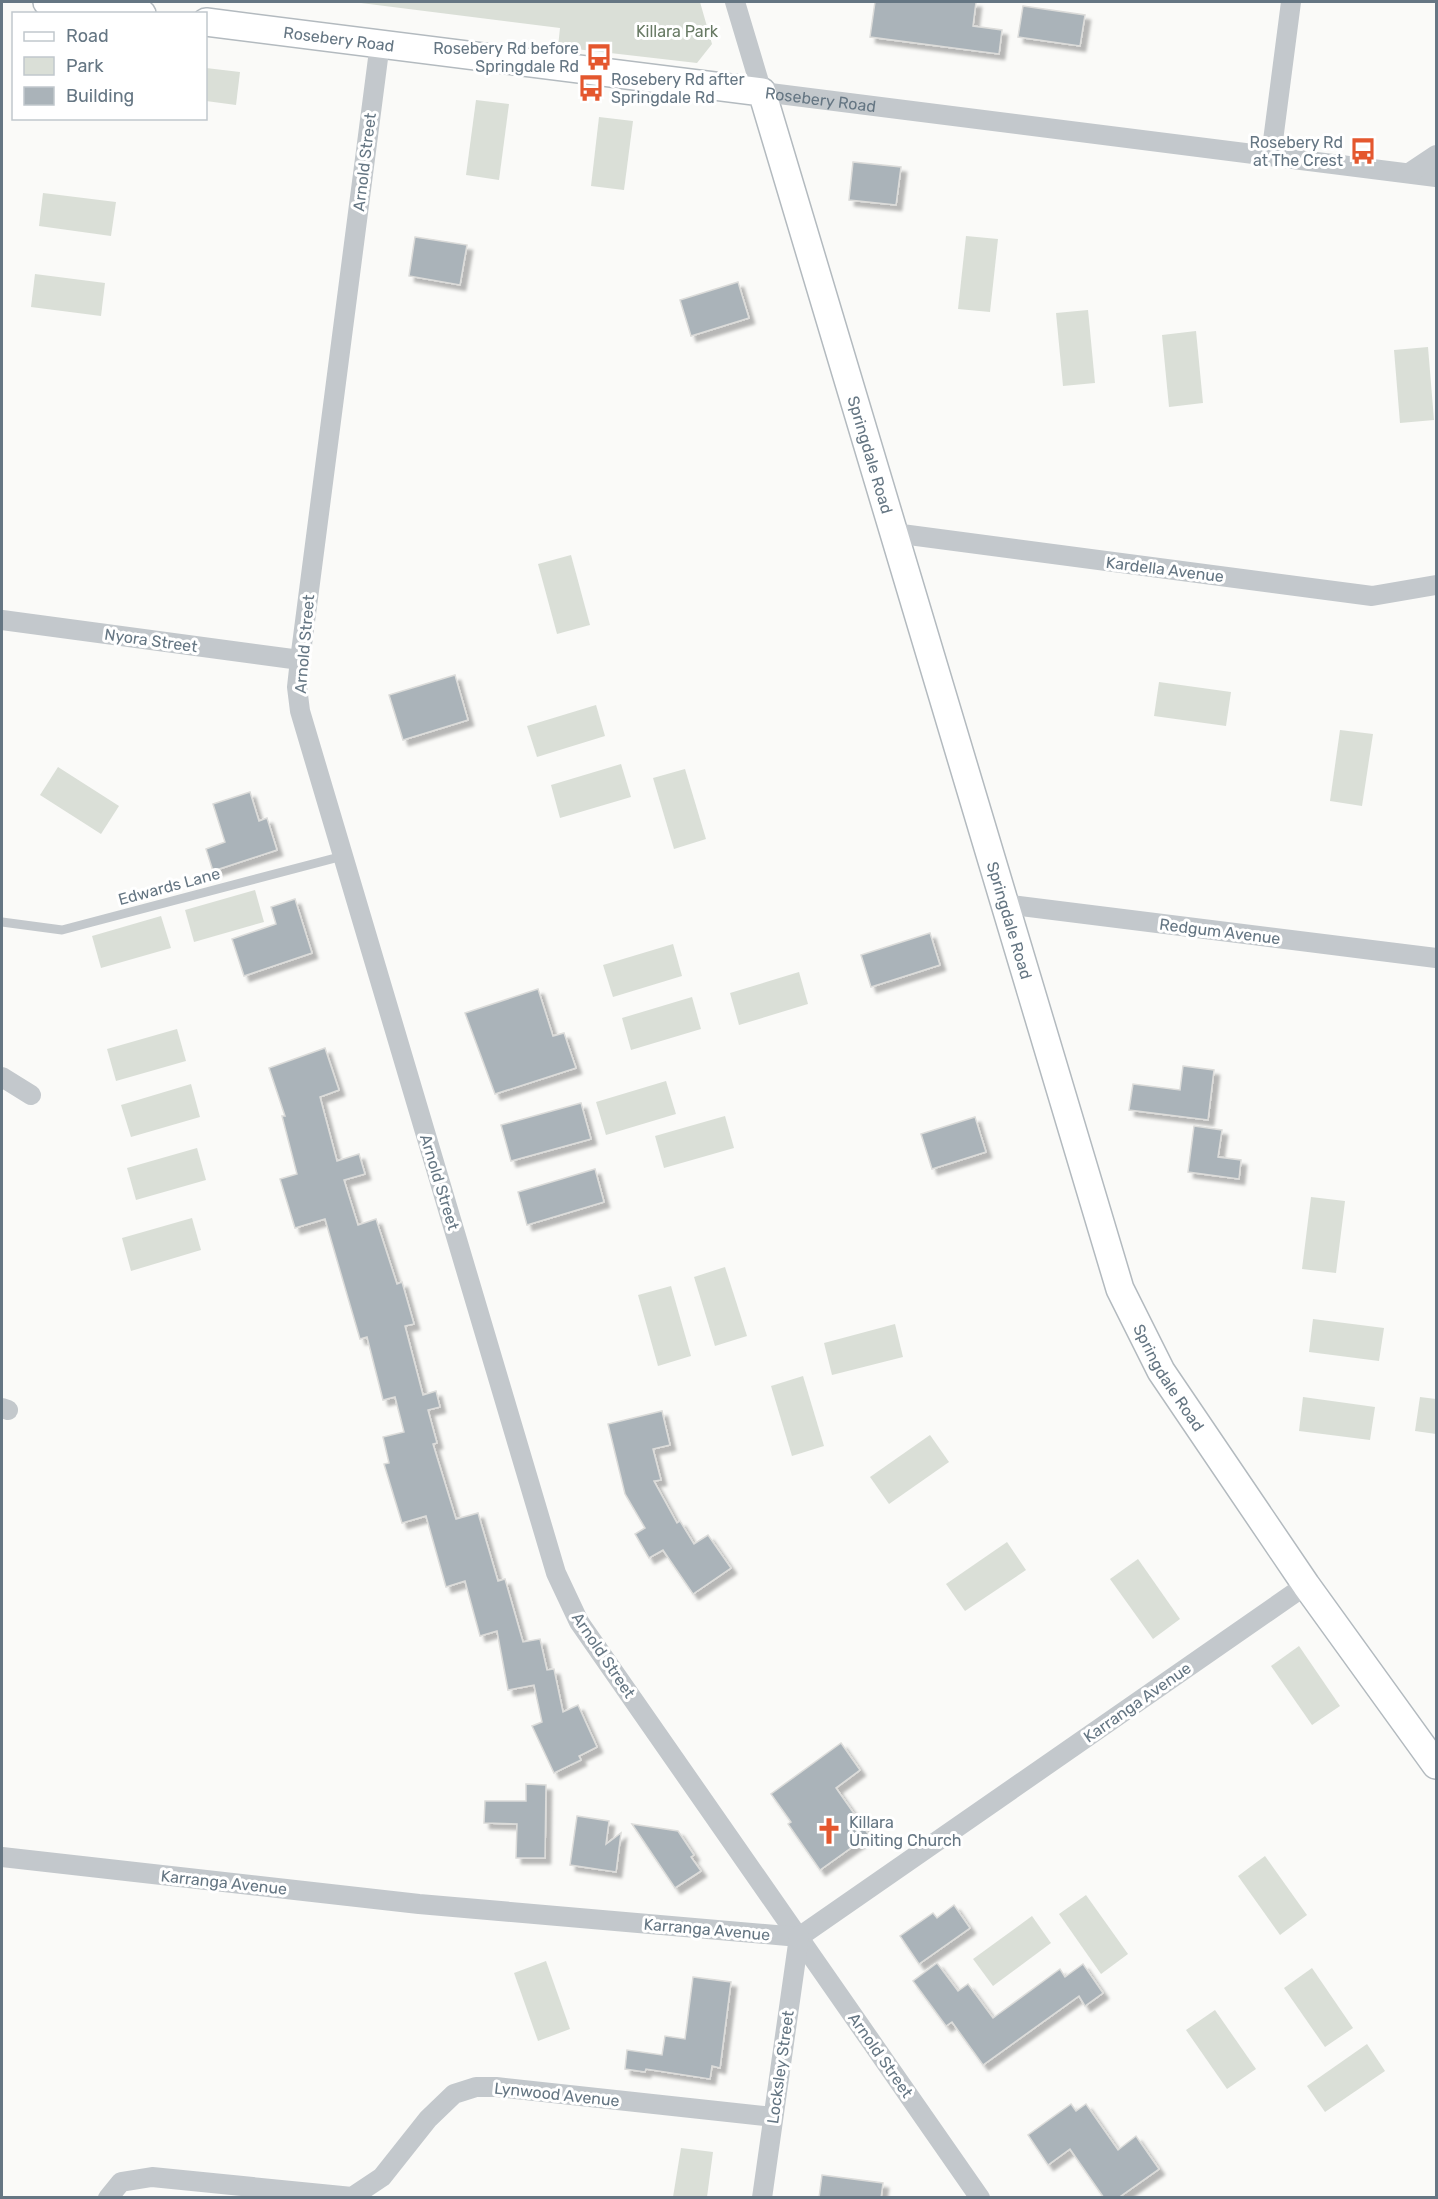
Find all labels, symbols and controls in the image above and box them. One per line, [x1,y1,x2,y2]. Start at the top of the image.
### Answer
legend [12,12,207,120]
park label: Killara Park [636,22,719,41]
street label: Rosebery Road [282,23,395,56]
text: Road [66,25,109,47]
place label: Rosebery Rd before Springdale Rd [433,39,579,76]
bus stop icon: Rosebery Rd before Springdale Rd [584,42,614,72]
text: Park [66,55,104,77]
place label: Rosebery Rd after Springdale Rd [611,70,745,107]
bus stop icon: Rosebery Rd after Springdale Rd [576,73,606,103]
street label: Rosebery Road [764,83,877,116]
text: Building [66,85,134,107]
street label: Arnold Street [349,112,380,212]
place label: Rosebery Rd at The Crest [1250,133,1343,170]
bus stop icon: Rosebery Rd at The Crest [1348,136,1378,166]
street label: Springdale Road [843,394,897,516]
street label: Kardella Avenue [1105,553,1225,586]
street label: Arnold Street [291,594,318,694]
street label: Nyora Street [103,625,199,656]
street label: Springdale Road [983,859,1036,982]
street label: Edwards Lane [116,864,222,909]
street label: Redgum Avenue [1158,915,1282,948]
street label: Arnold Street [416,1132,463,1232]
street label: Springdale Road [1129,1321,1208,1435]
street label: Arnold Street [568,1609,639,1702]
street label: Karranga Avenue [1080,1658,1195,1747]
place label: Killara Uniting Church [849,1813,962,1850]
church icon: Killara Uniting Church [814,1816,844,1846]
street label: Karranga Avenue [160,1866,288,1899]
street label: Karranga Avenue [643,1915,771,1944]
street label: Locksley Street [763,2009,798,2125]
street label: Arnold Street [844,2009,917,2101]
street label: Lynwood Avenue [493,2078,621,2111]

